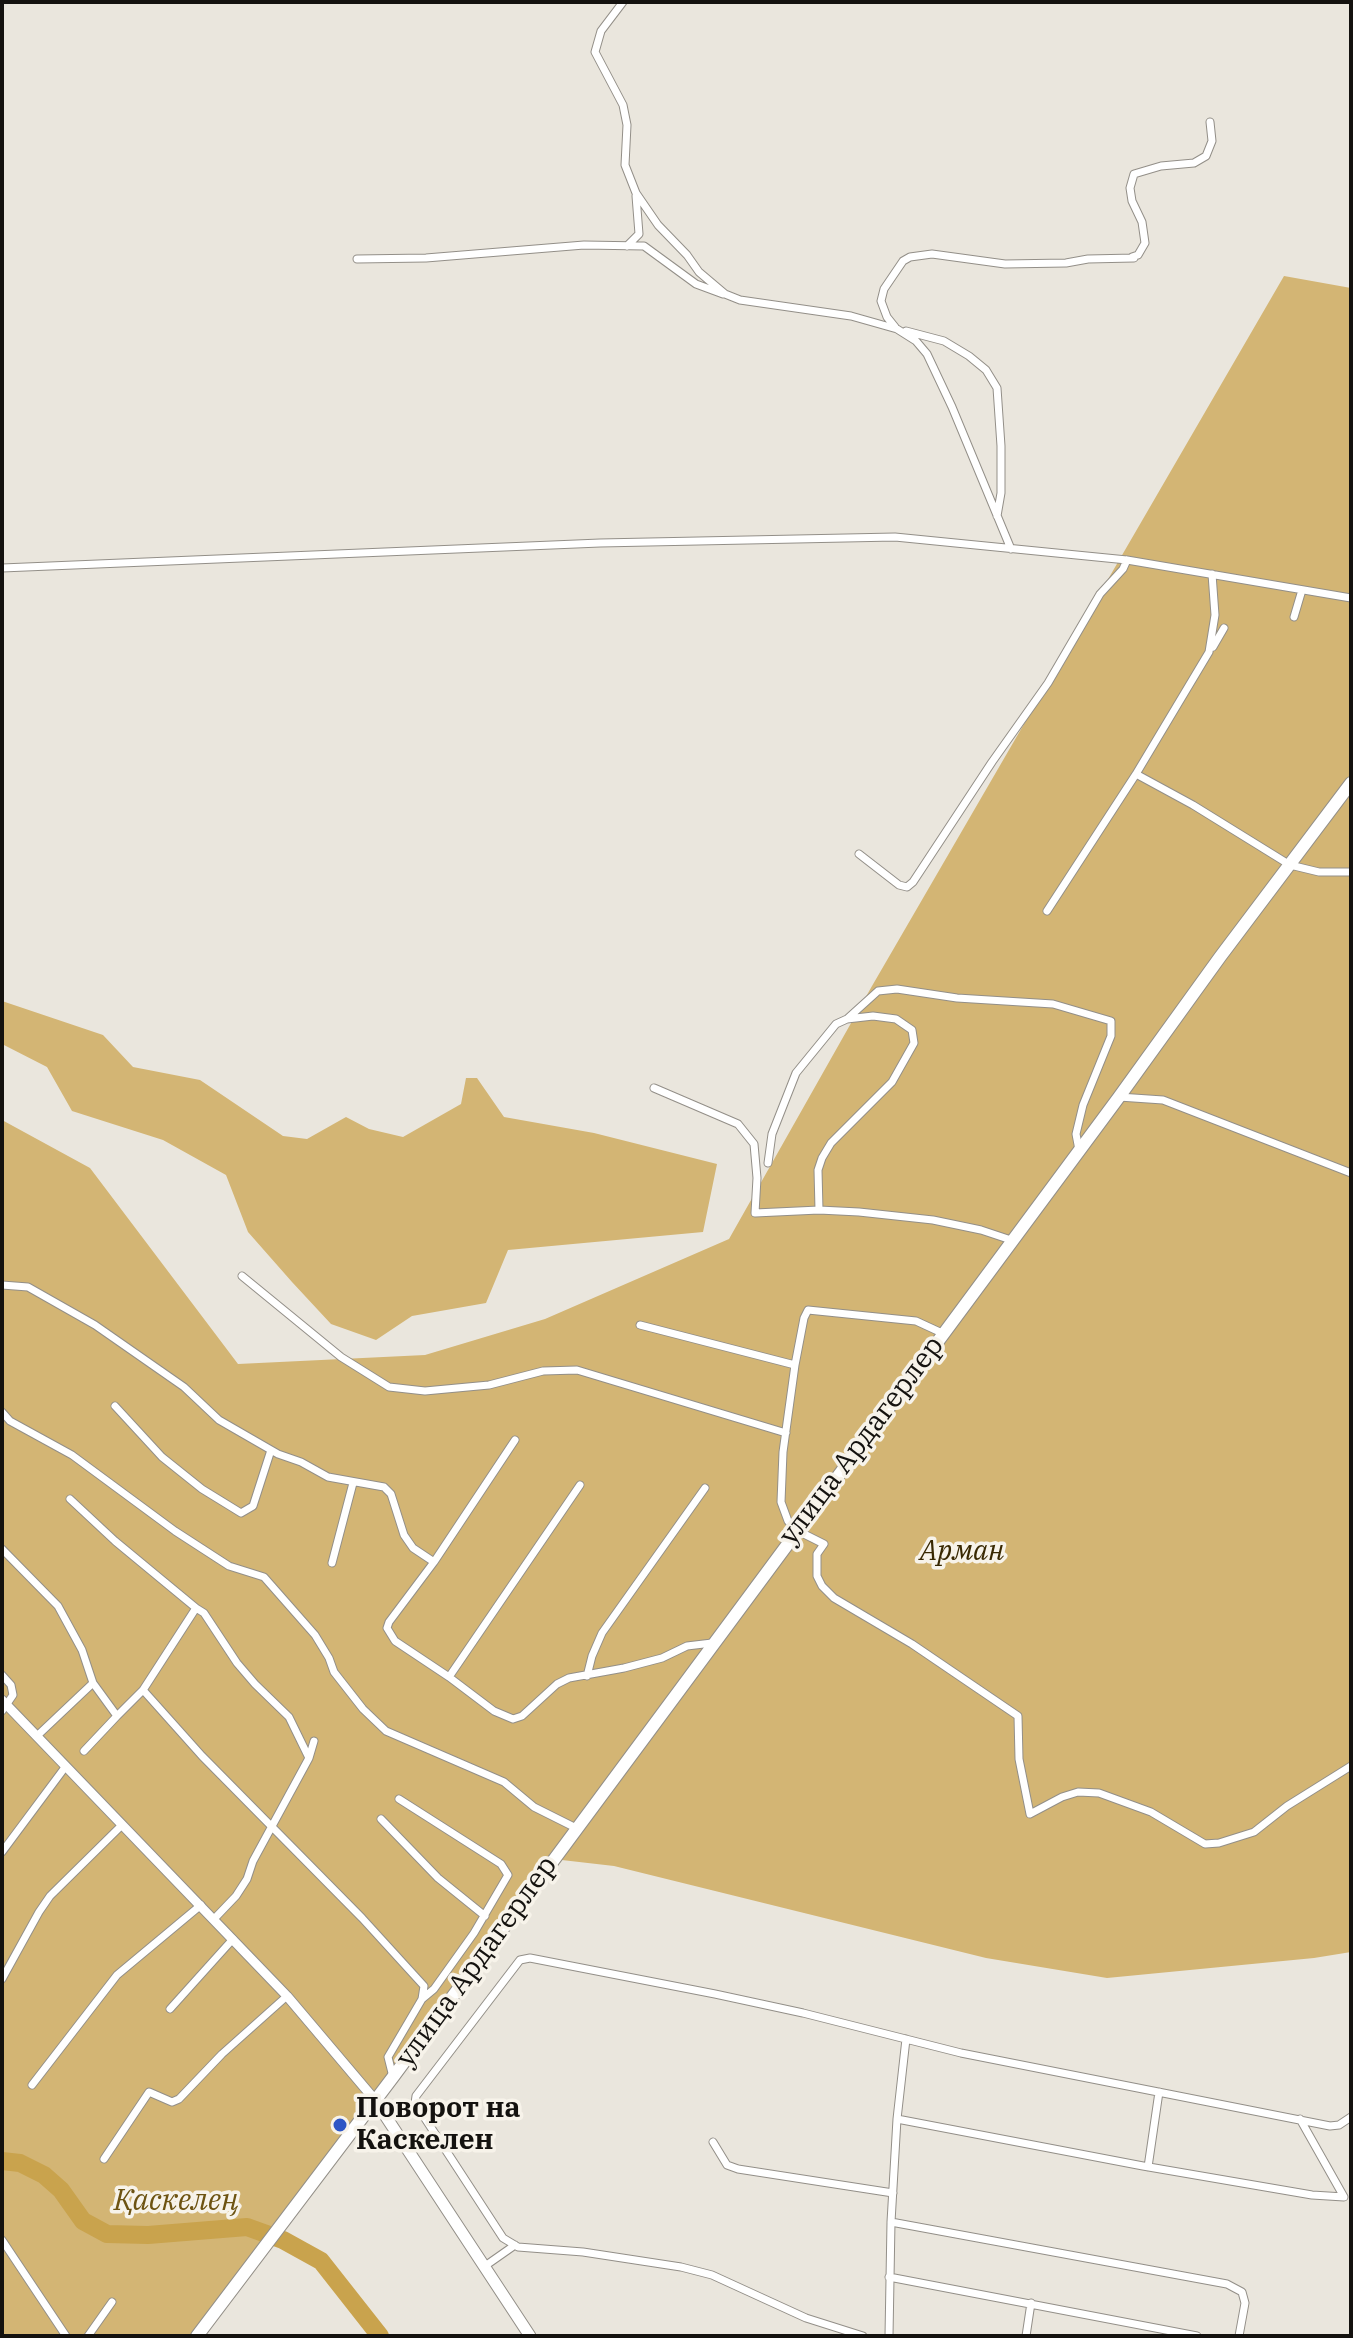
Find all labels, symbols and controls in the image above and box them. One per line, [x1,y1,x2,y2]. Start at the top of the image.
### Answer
street label: улица Ардагерлер [773,1330,951,1552]
park label: Арман [920,1535,1004,1569]
street label: улица Ардагерлер [389,1850,565,2074]
place label: Поворот на Каскелен [356,2092,520,2158]
marker: Поворот на Каскелен [331,2116,349,2134]
water label: Қаскелең [114,2183,238,2219]

